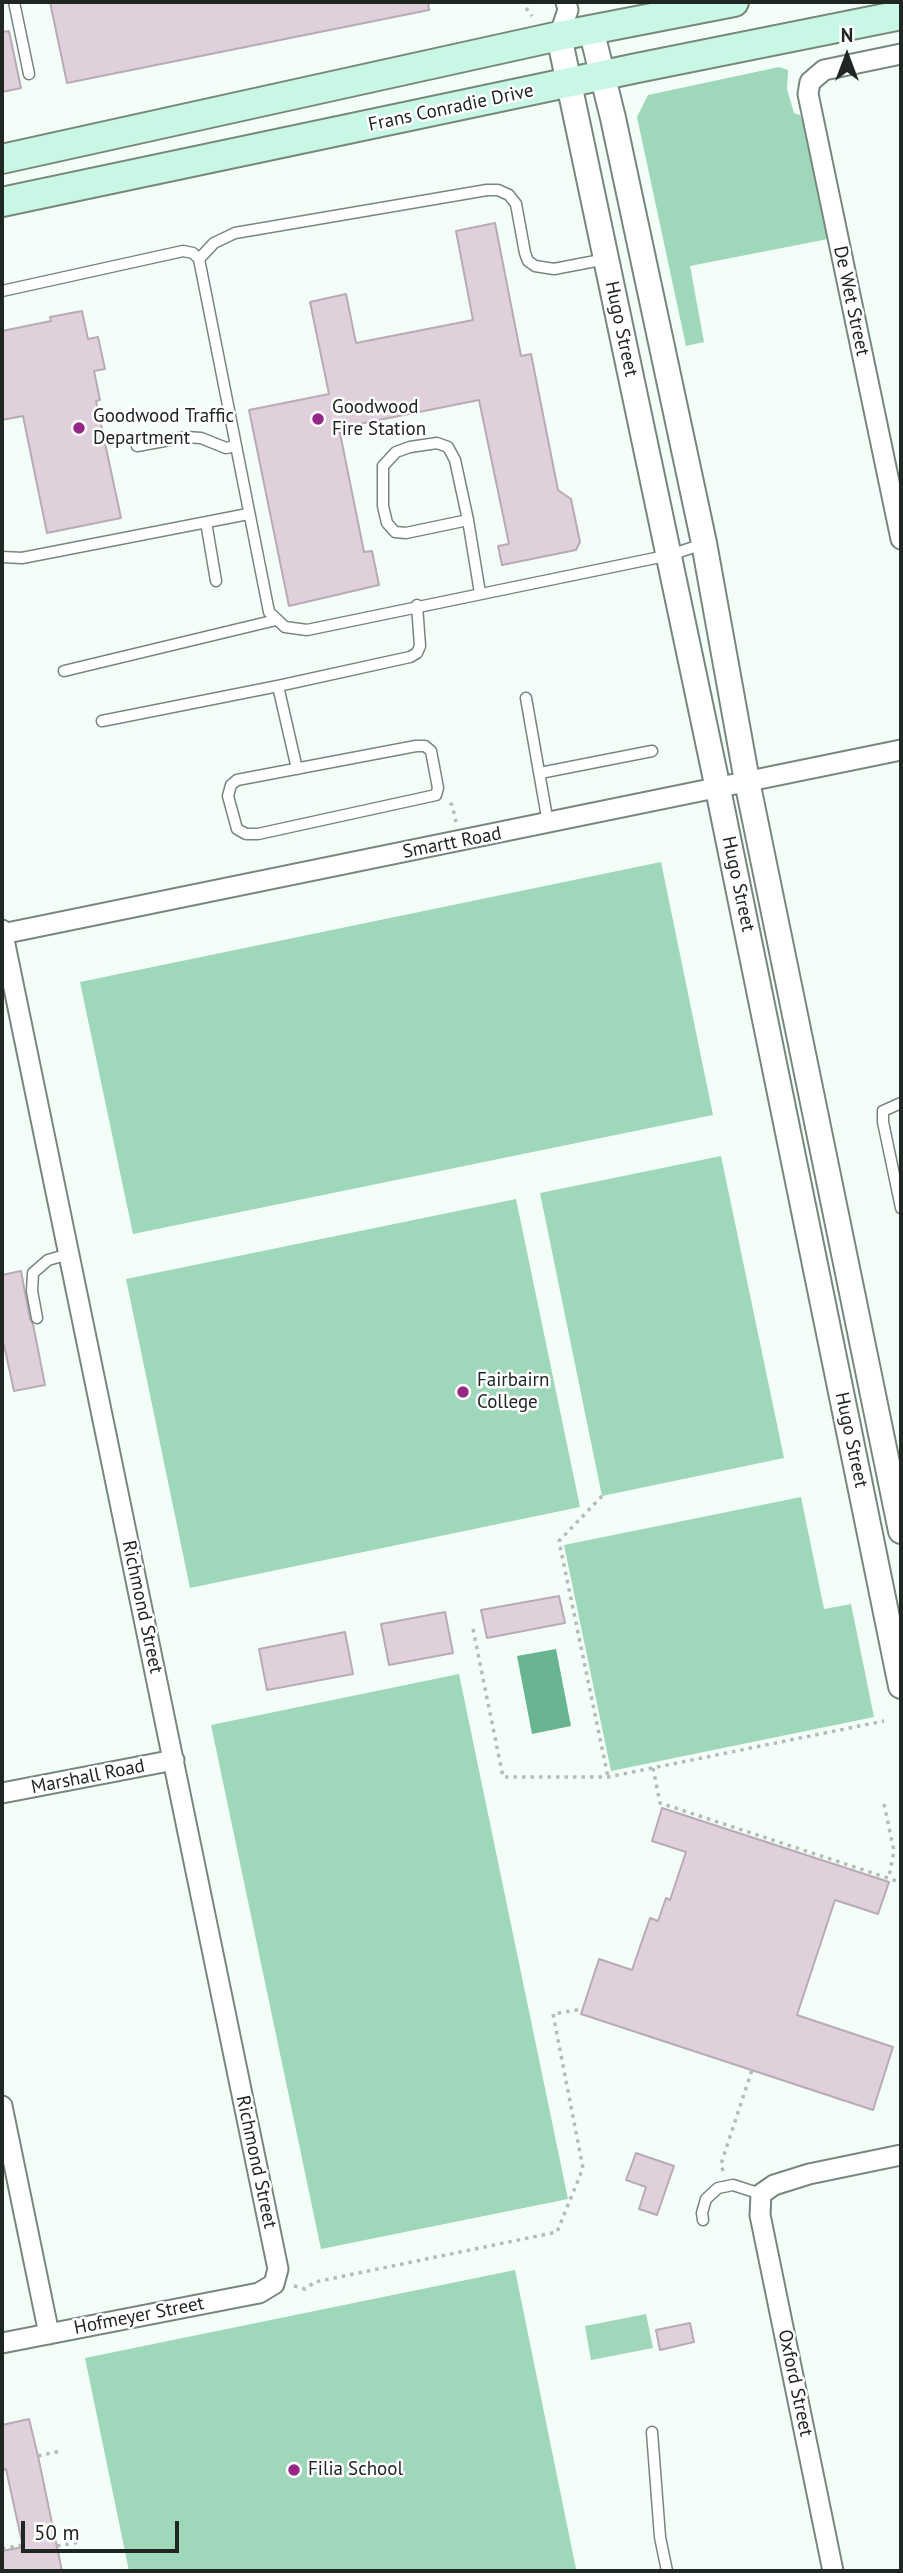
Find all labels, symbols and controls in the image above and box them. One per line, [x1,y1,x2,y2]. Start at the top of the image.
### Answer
north arrow [812,21,882,91]
text: N [841,23,853,47]
street label: Frans Conradie Drive [366,79,536,137]
street label: De Wet Street [828,244,874,358]
street label: Hugo Street [600,279,642,379]
place label: Goodwood Fire Station [332,397,426,441]
place label: Goodwood Traffic Department [93,406,234,450]
marker: Goodwood Fire Station [310,411,326,427]
marker: Goodwood Traffic Department [71,420,87,436]
street label: Smartt Road [401,822,503,864]
street label: Hugo Street [717,834,759,934]
place label: Fairbairn College [477,1370,549,1414]
marker: Fairbairn College [455,1384,471,1400]
street label: Hugo Street [830,1390,872,1490]
street label: Richmond Street [117,1539,167,1675]
street label: Marshall Road [29,1755,147,1799]
street label: Richmond Street [231,2094,281,2230]
street label: Hofmeyer Street [72,2292,206,2340]
street label: Oxford Street [773,2328,817,2438]
place label: Filia School [308,2459,403,2481]
marker: Filia School [286,2462,302,2478]
scale bar [24,2506,182,2550]
text: 50 m [34,2519,80,2546]

